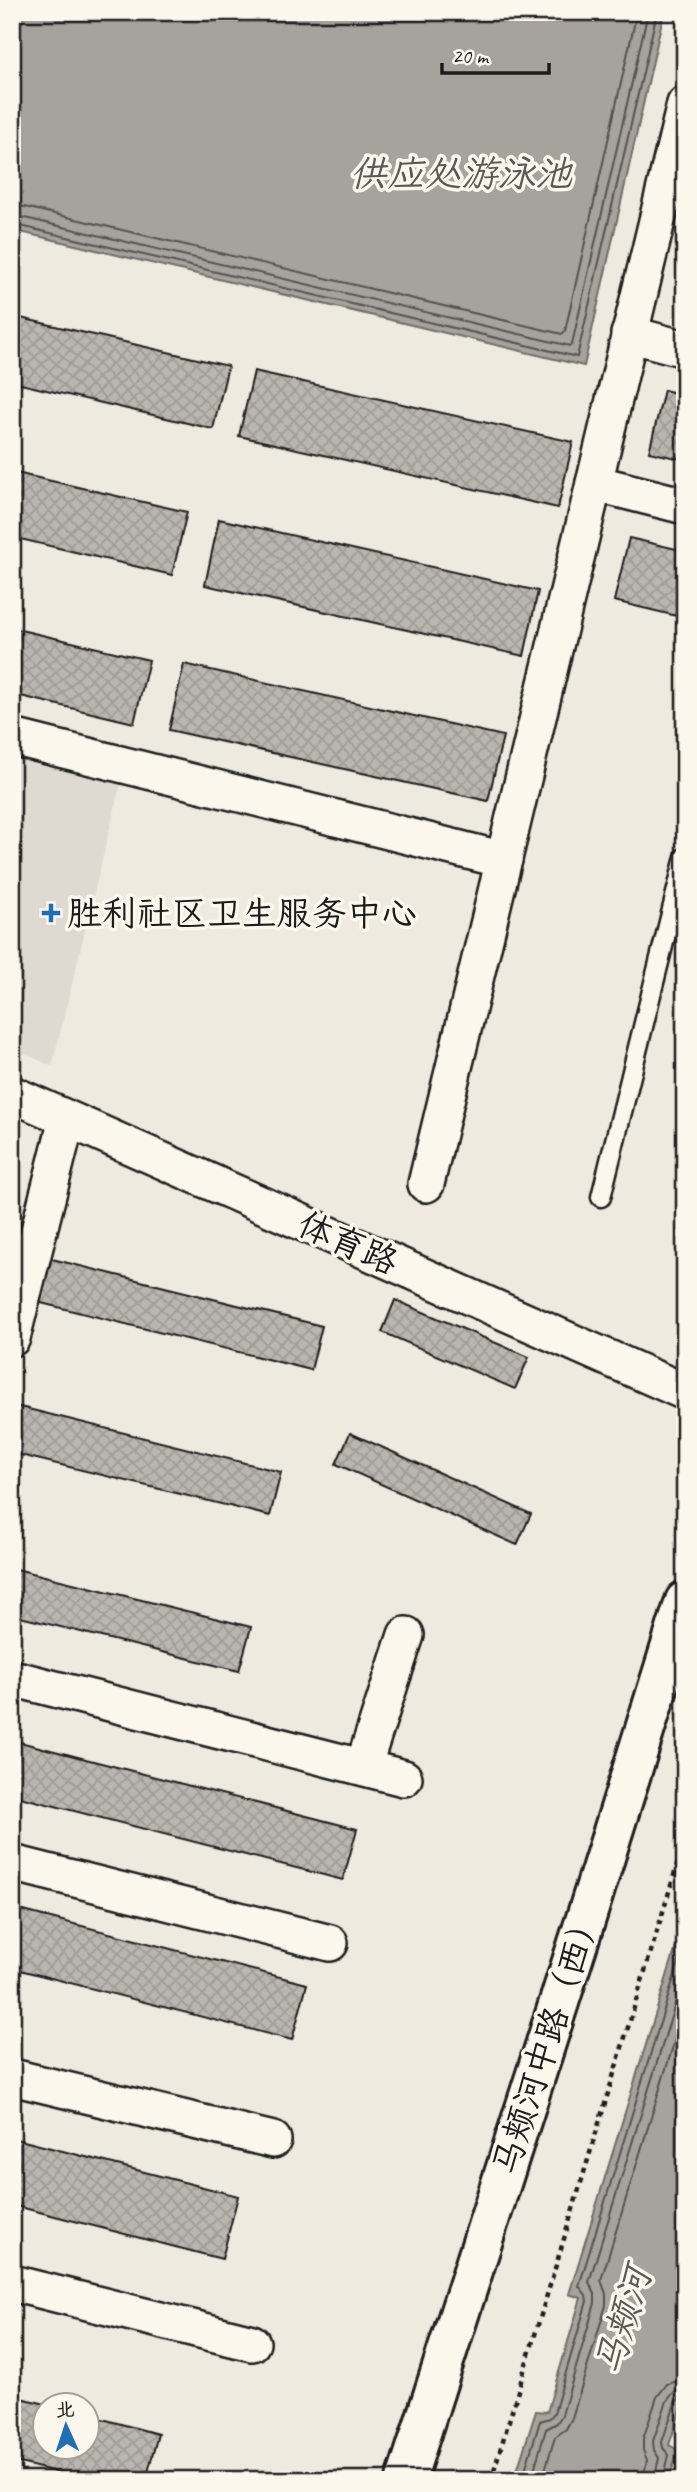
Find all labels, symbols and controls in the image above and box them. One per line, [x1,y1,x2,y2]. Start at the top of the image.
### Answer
scale bar [442,32,548,76]
text: 20 m [452,43,490,69]
water label: 供应处游泳池 [350,150,573,197]
place label: 胜利社区卫生服务中心 [67,891,417,936]
marker: 胜利社区卫生服务中心 [41,903,61,923]
street label: 体育路 [291,1201,405,1285]
street label: 马颊河中路（西） [482,1901,612,2181]
water label: 马颊河 [584,2256,663,2381]
north arrow [32,2390,102,2460]
text: 北 [55,2398,75,2423]

